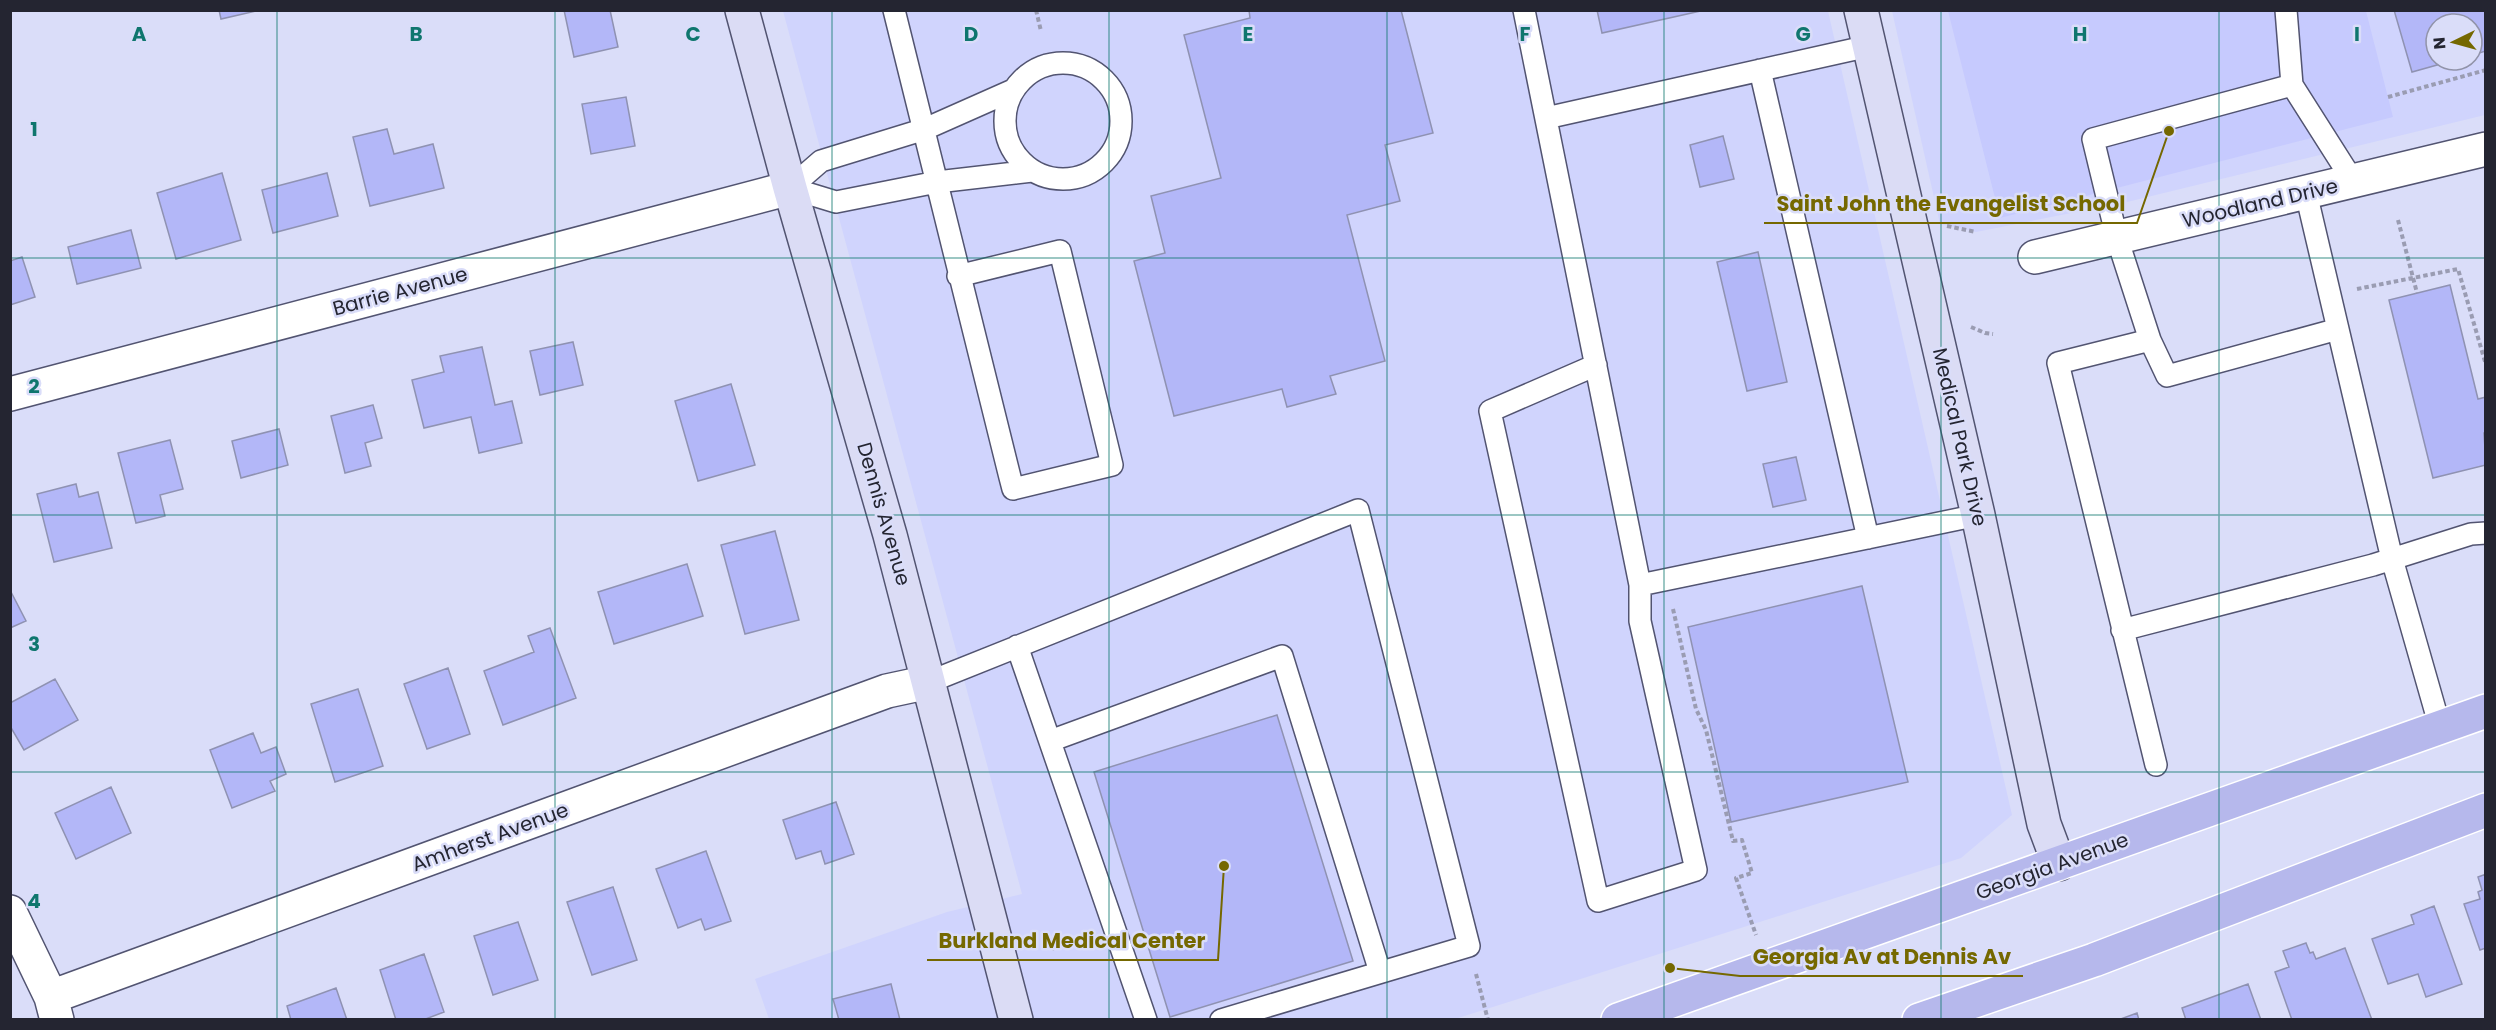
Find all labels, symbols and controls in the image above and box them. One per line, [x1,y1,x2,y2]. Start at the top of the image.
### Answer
north arrow [2424,12,2484,72]
text: A [132,20,147,48]
text: B [409,20,423,48]
text: C [685,20,701,48]
text: D [964,20,978,48]
text: E [1243,20,1253,48]
text: F [1520,20,1531,48]
text: G [1795,20,1811,48]
text: H [2073,20,2087,48]
text: I [2354,20,2360,48]
text: N [2428,36,2452,50]
text: 1 [30,115,38,143]
street label: Woodland Drive [2179,171,2341,235]
callout: Saint John the Evangelist School [1764,184,2137,223]
text: Saint John the Evangelist School [1777,189,2125,218]
street label: Barrie Avenue [330,260,470,322]
street label: Medical Park Drive [1926,345,1994,529]
text: 2 [28,372,40,400]
street label: Dennis Avenue [850,439,918,589]
text: 3 [28,630,40,658]
street label: Amherst Avenue [408,796,572,878]
street label: Georgia Avenue [1972,825,2132,907]
text: 4 [27,887,41,915]
callout: Burkland Medical Center [927,921,1218,960]
text: Burkland Medical Center [938,926,1206,955]
callout: Georgia Av at Dennis Av [1740,937,2023,976]
text: Georgia Av at Dennis Av [1753,942,2011,971]

